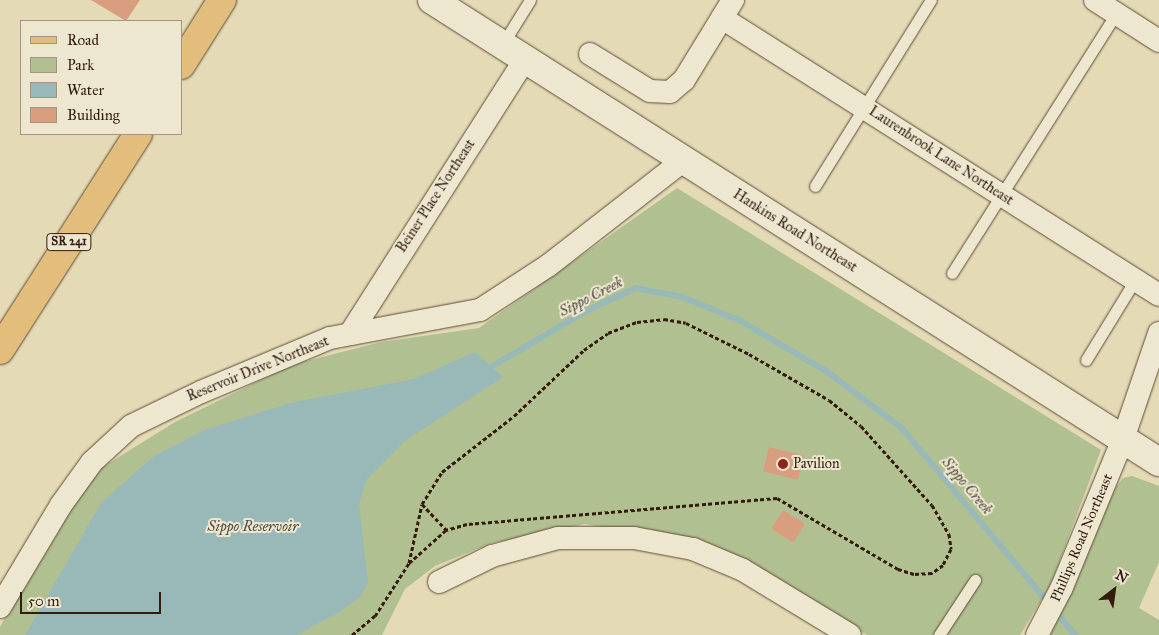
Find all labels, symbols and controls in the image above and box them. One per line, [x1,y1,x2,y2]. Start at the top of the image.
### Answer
legend [20,20,182,135]
text: Road [67,31,99,49]
text: Park [67,56,94,74]
text: Water [67,81,104,99]
street label: Laurenbrook Lane Northeast [866,103,1016,209]
text: Building [67,106,120,124]
street label: Beiner Place Northeast [393,136,479,256]
street label: Hankins Road Northeast [730,186,860,276]
road number: SR 241 [45,232,93,252]
water label: Sippo Creek [556,273,626,321]
street label: Reservoir Drive Northeast [185,333,331,405]
water label: Sippo Creek [938,454,996,518]
place label: Pavilion [793,456,839,472]
marker: Pavilion [777,458,789,470]
street label: Phillips Road Northeast [1047,471,1117,605]
water label: Sippo Reservoir [207,518,299,536]
north arrow [1089,565,1139,615]
text: N [1112,566,1131,587]
scale bar [22,582,164,614]
text: 50 m [28,592,60,610]

